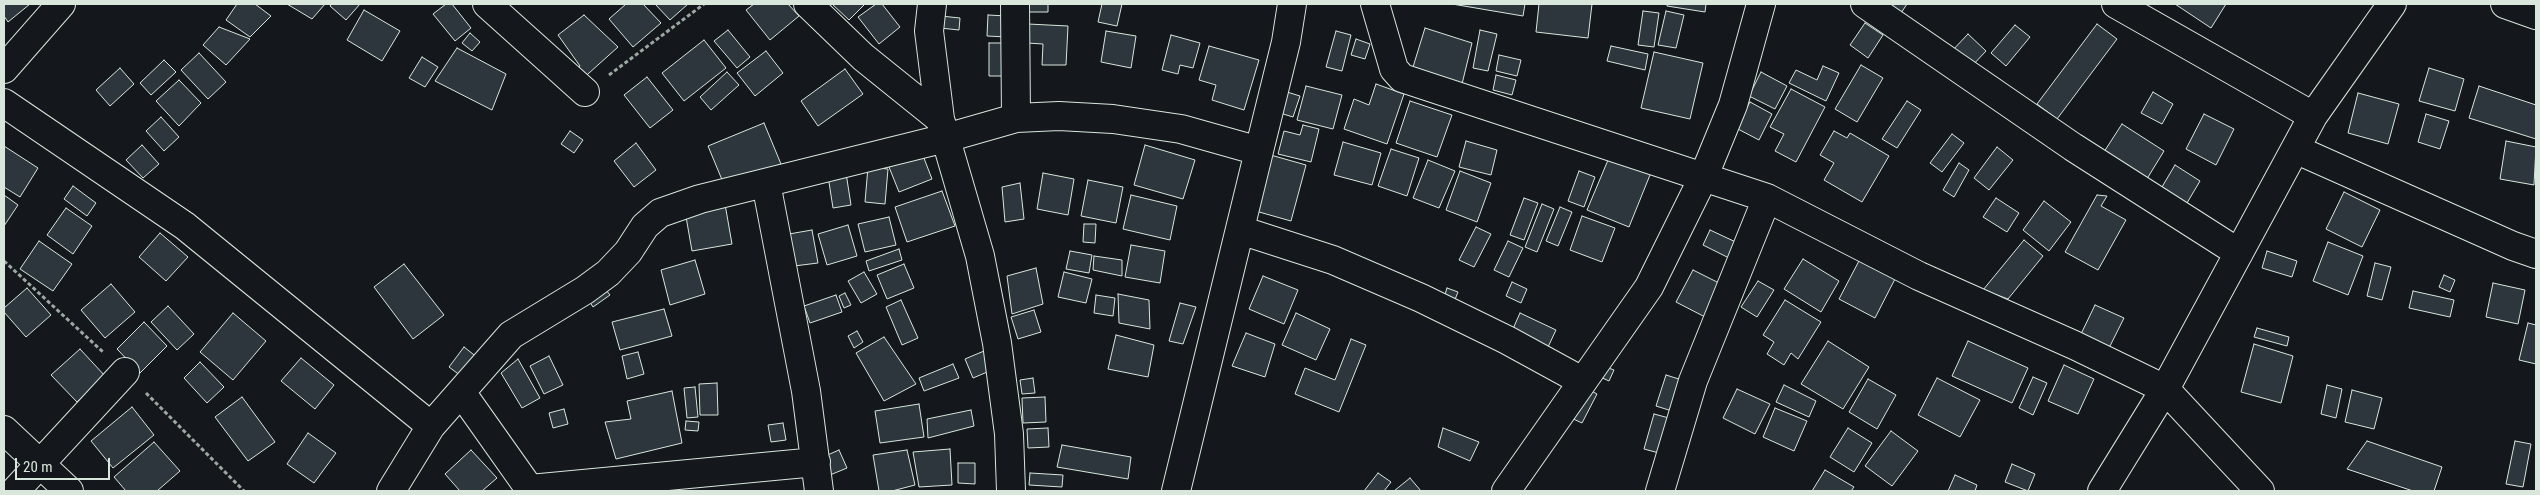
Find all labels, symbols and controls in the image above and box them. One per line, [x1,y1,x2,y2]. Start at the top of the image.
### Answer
scale bar [18,448,112,480]
text: 20 m [23,458,53,476]

